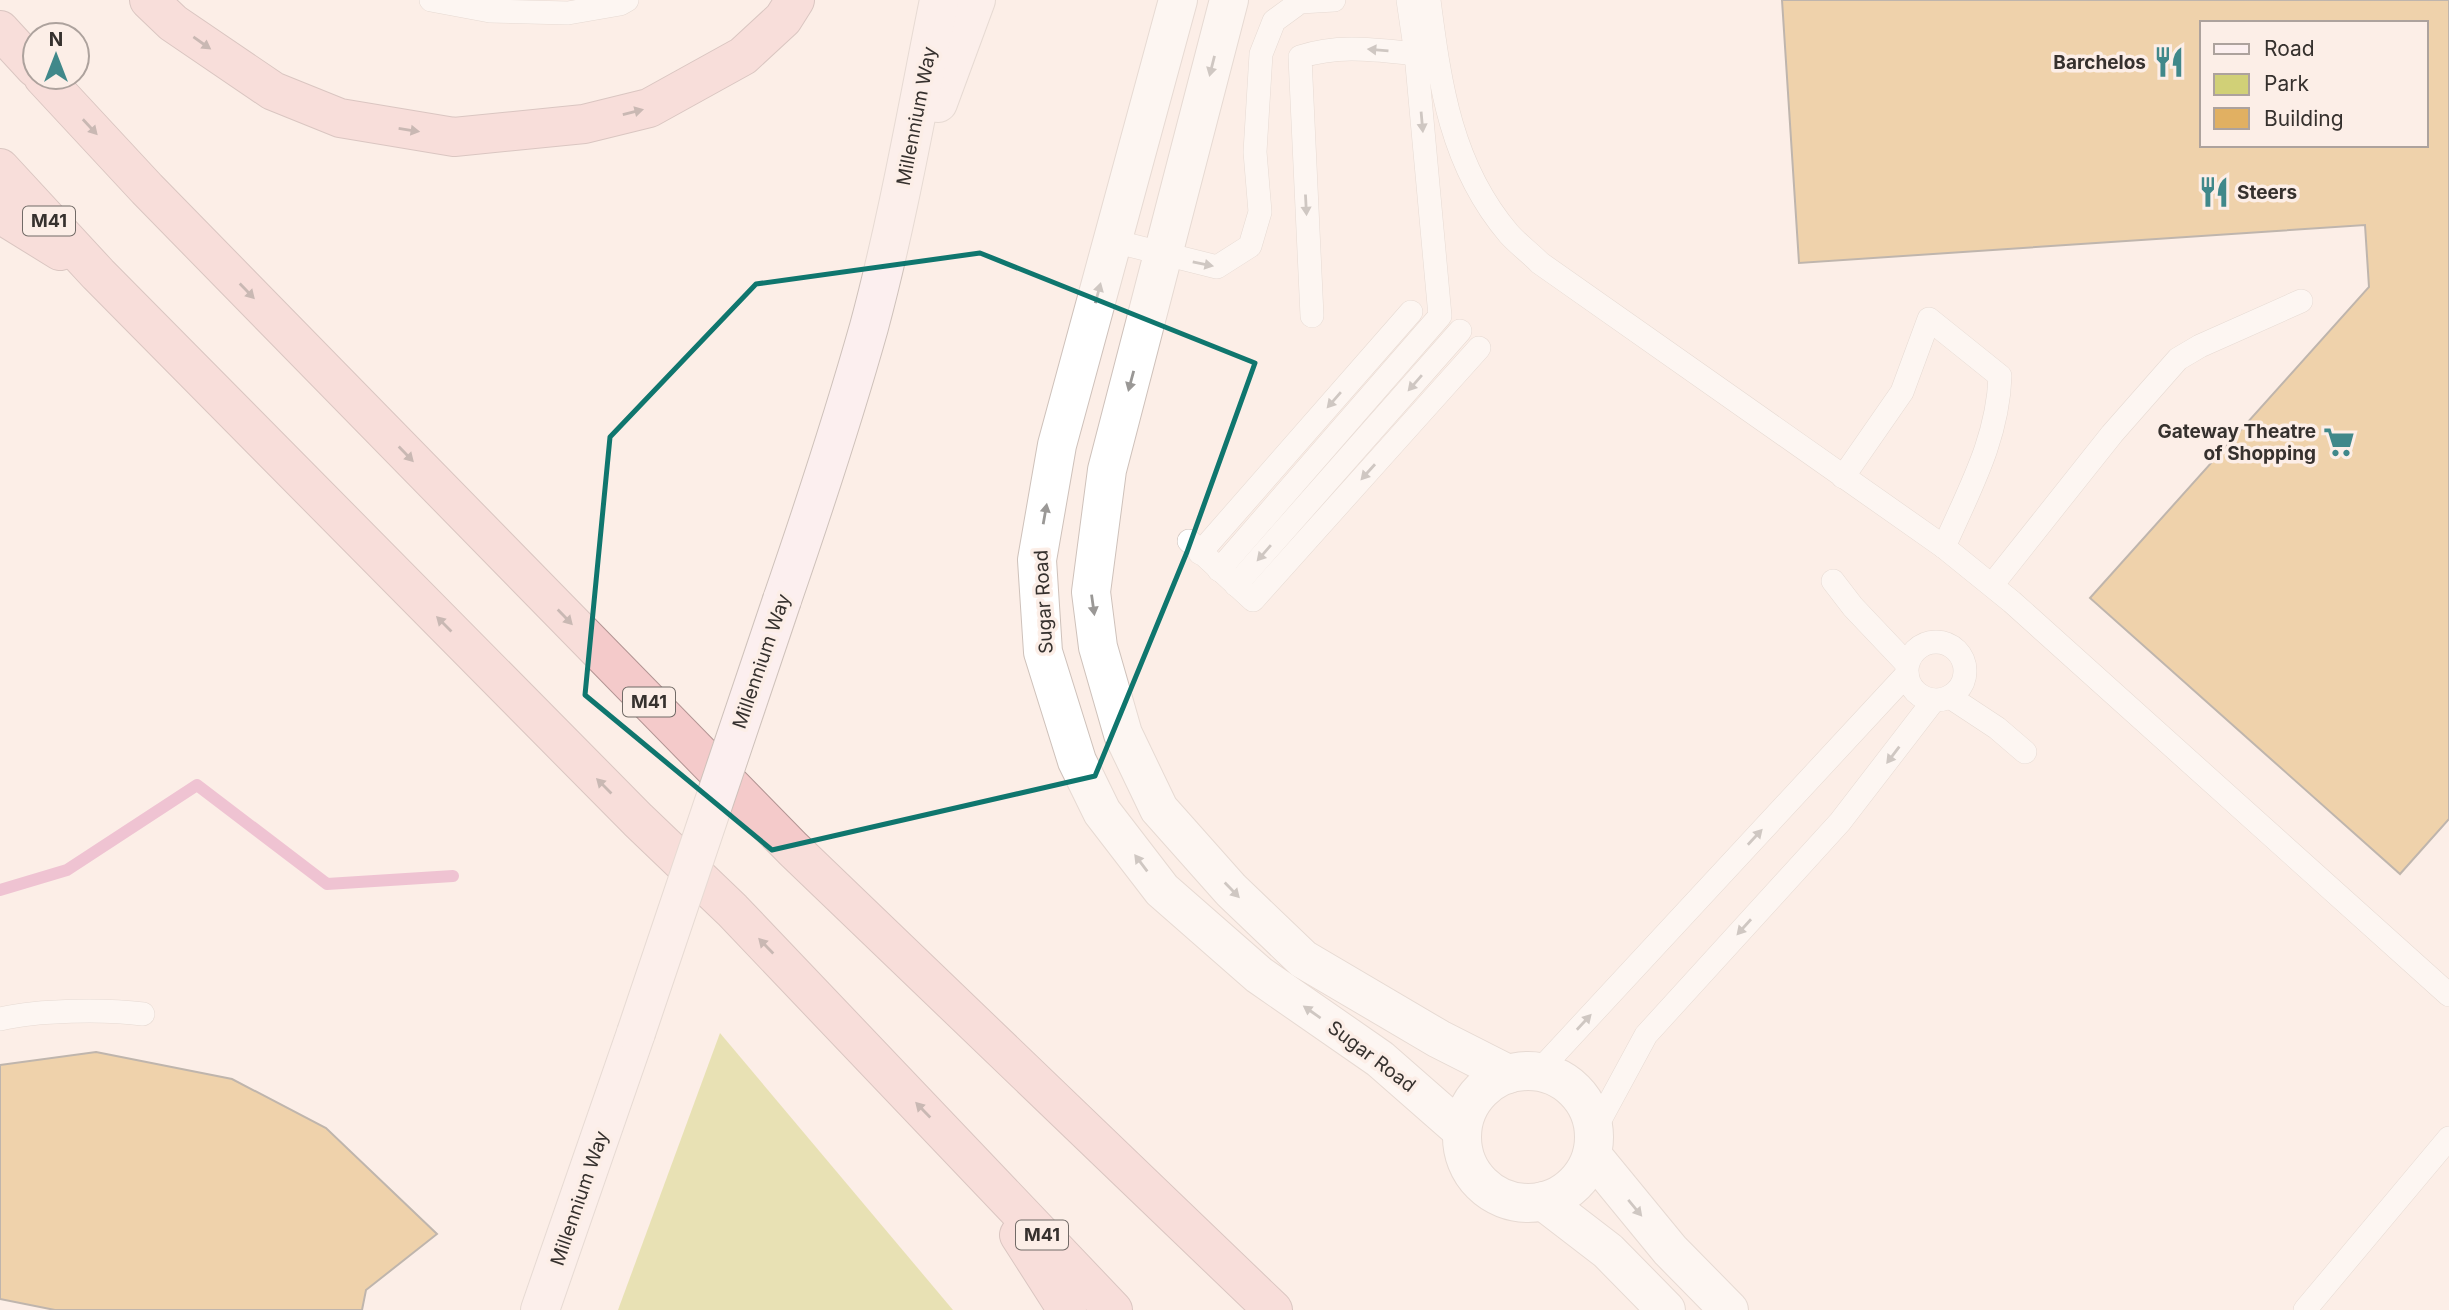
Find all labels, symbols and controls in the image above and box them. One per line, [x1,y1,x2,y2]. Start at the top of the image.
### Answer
north arrow [21,21,91,91]
legend [2200,21,2428,147]
text: N [49,28,63,51]
one-way arrow [193,36,212,49]
text: Road [2264,36,2315,61]
street label: Millennium Way [892,44,941,188]
one-way arrow [1367,45,1389,56]
restaurant icon: Barchelos [2152,45,2186,79]
place label: Barchelos [2053,51,2146,74]
one-way arrow [1206,55,1217,77]
text: Park [2264,71,2309,96]
one-way arrow [623,106,645,117]
text: Building [2264,106,2344,131]
one-way arrow [1417,111,1428,133]
one-way arrow [81,118,97,135]
one-way arrow [398,125,420,136]
restaurant icon: Steers [2197,175,2231,209]
place label: Steers [2237,181,2297,204]
one-way arrow [1301,195,1312,217]
road number: M41 [23,206,75,236]
one-way arrow [1192,258,1214,269]
one-way arrow [1093,281,1104,303]
one-way arrow [238,283,255,299]
one-way arrow [1125,370,1136,392]
one-way arrow [1408,374,1423,391]
one-way arrow [1326,391,1342,408]
place label: Gateway Theatre of Shopping [2158,420,2316,465]
supermarket icon: Gateway Theatre of Shopping [2322,425,2356,459]
one-way arrow [398,445,414,462]
one-way arrow [1361,463,1376,480]
one-way arrow [1040,502,1051,524]
one-way arrow [1256,544,1272,562]
street label: Sugar Road [1029,549,1058,655]
street label: Millennium Way [728,590,795,732]
one-way arrow [1087,594,1098,616]
one-way arrow [557,608,574,625]
one-way arrow [436,617,453,633]
road number: M41 [623,688,675,716]
one-way arrow [1886,746,1900,764]
one-way arrow [596,778,612,794]
one-way arrow [1747,829,1763,846]
one-way arrow [1135,854,1149,872]
one-way arrow [1223,881,1239,898]
one-way arrow [1737,918,1753,935]
one-way arrow [758,938,774,955]
one-way arrow [1303,1005,1321,1019]
one-way arrow [1576,1014,1592,1031]
street label: Sugar Road [1323,1016,1420,1097]
one-way arrow [916,1102,932,1119]
street label: Millennium Way [546,1127,613,1269]
one-way arrow [1627,1199,1643,1217]
road number: M41 [1016,1220,1068,1250]

